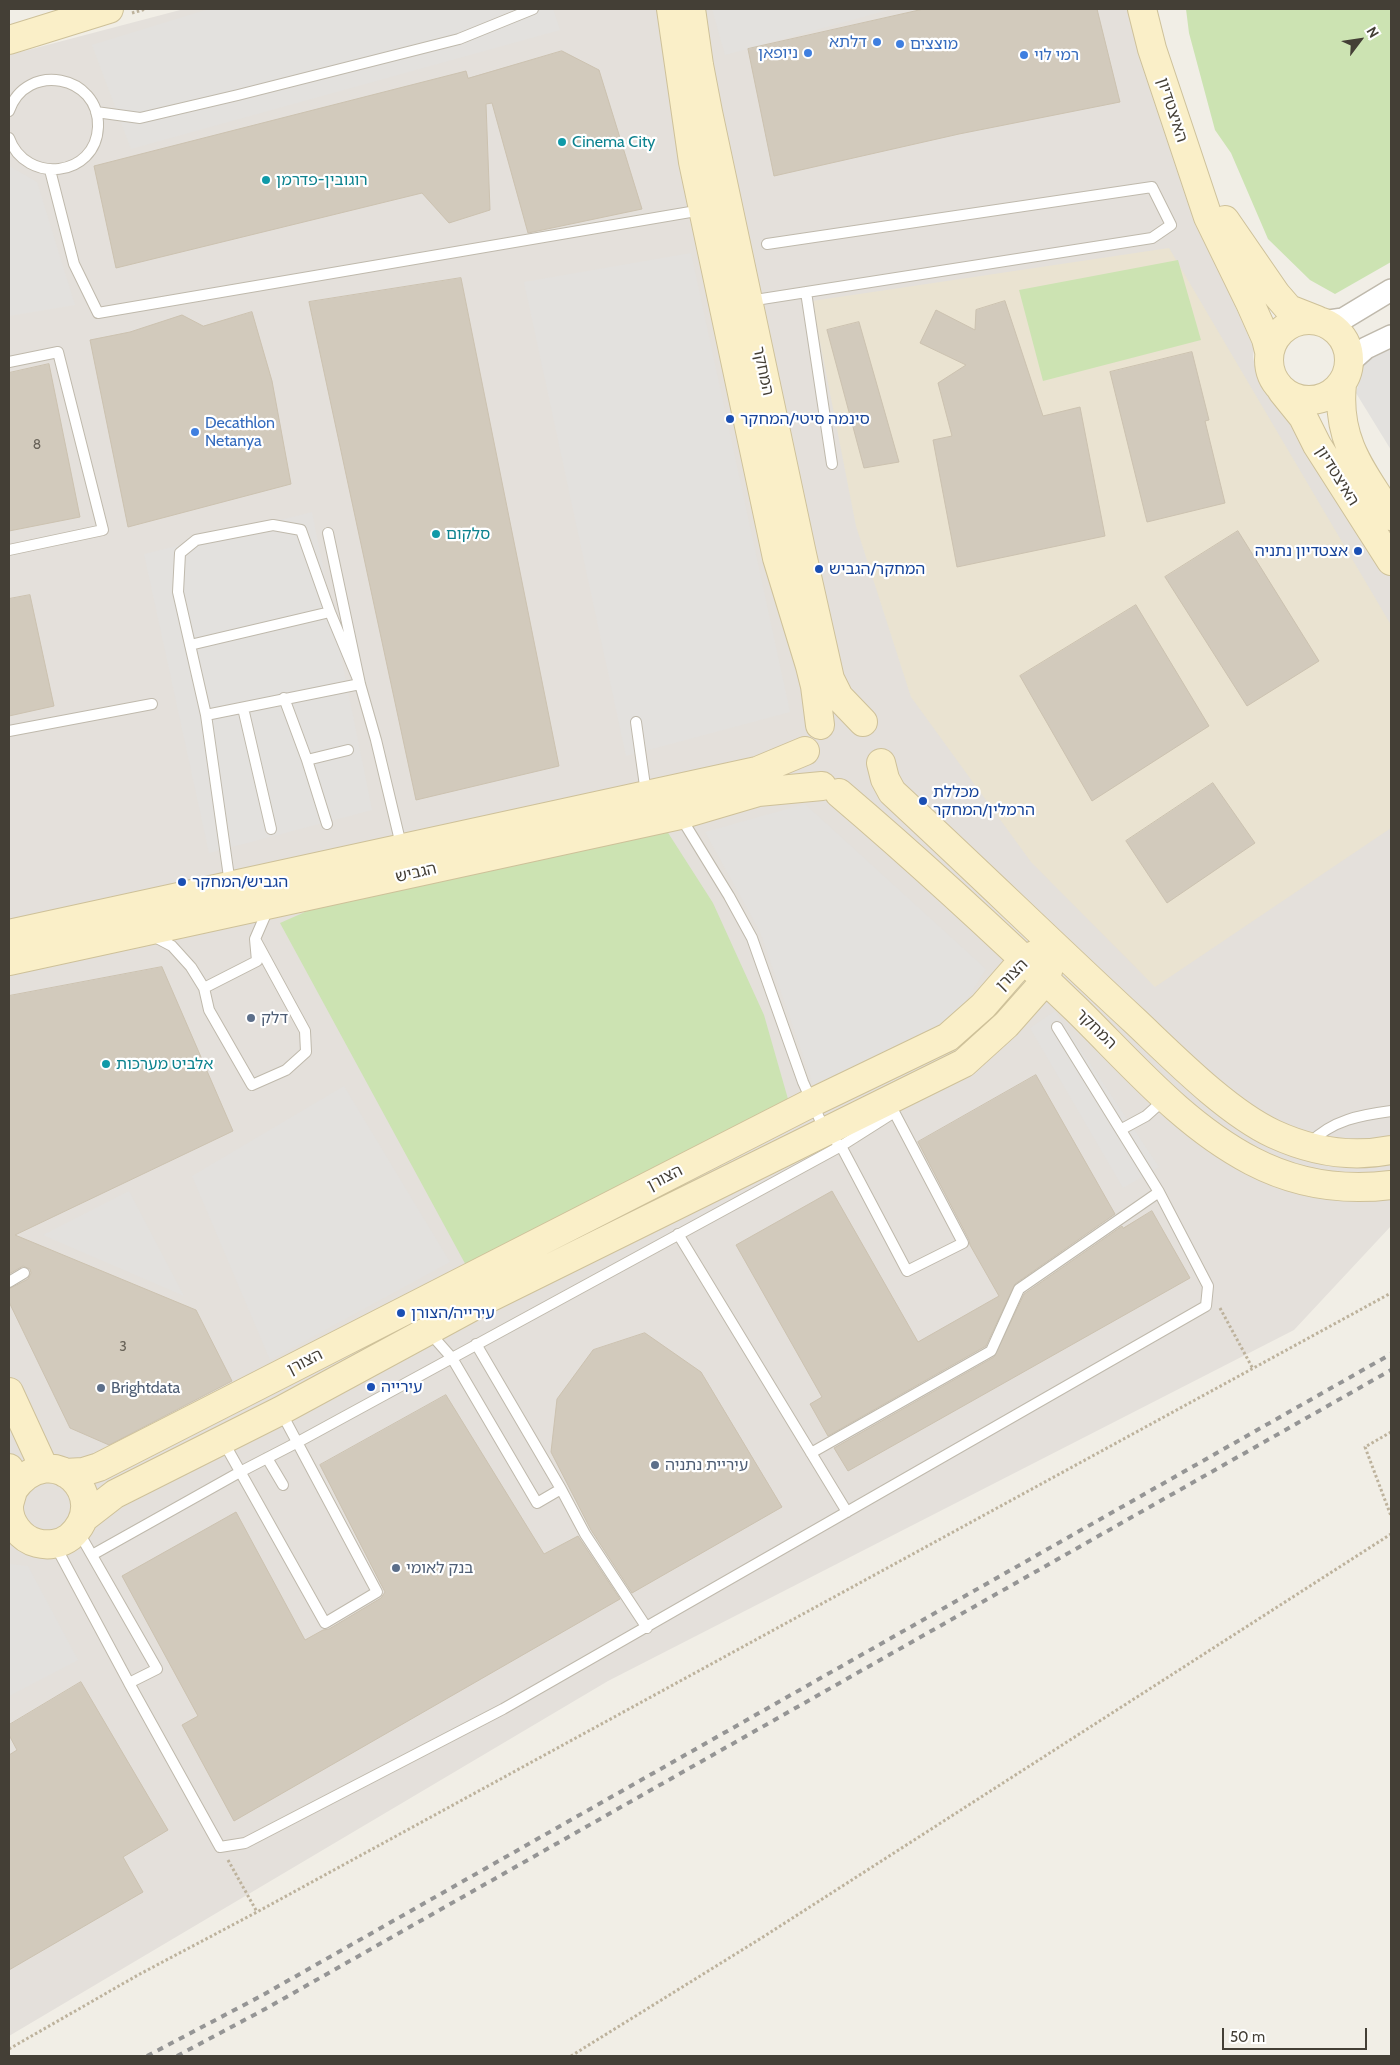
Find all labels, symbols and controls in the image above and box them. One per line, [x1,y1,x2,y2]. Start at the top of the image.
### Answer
north arrow [1335,15,1385,65]
text: N [1363,23,1383,41]
place label: דלתא [829,32,867,52]
place label: מוצצים [910,34,958,54]
marker: דלתא [871,36,883,48]
marker: מוצצים [894,38,906,50]
place label: ניופאן [758,43,798,63]
place label: רמי לוי [1034,45,1079,65]
marker: ניופאן [802,47,814,59]
marker: רמי לוי [1018,49,1030,61]
street label: האיצטדיון [1153,75,1191,145]
place label: Cinema City [572,132,655,152]
marker: Cinema City [556,136,568,148]
place label: רוגובין-פדרמן [276,170,368,190]
marker: רוגובין-פדרמן [260,174,272,186]
street label: המחקר [748,345,778,397]
place label: סינמה סיטי/המחקר [740,409,870,429]
place label: Decathlon Netanya [205,413,275,451]
marker: סינמה סיטי/המחקר [724,413,736,425]
marker: Decathlon Netanya [189,426,201,438]
house number: 8 [33,437,41,453]
street label: האיצטדיון [1311,443,1363,509]
place label: סלקום [446,524,490,544]
marker: סלקום [430,528,442,540]
place label: אצטדיון נתניה [1255,541,1348,561]
marker: אצטדיון נתניה [1352,545,1364,557]
place label: המחקר/הגביש [829,559,925,579]
marker: המחקר/הגביש [813,563,825,575]
place label: מכללת הרמלין/המחקר [933,782,1035,820]
marker: מכללת הרמלין/המחקר [917,795,929,807]
street label: הגביש [394,859,438,887]
place label: הגביש/המחקר [192,872,288,892]
marker: הגביש/המחקר [176,876,188,888]
street label: הצורן [992,955,1032,995]
street label: המחקר [1071,1005,1121,1053]
place label: דלק [261,1008,288,1028]
marker: דלק [245,1012,257,1024]
place label: אלביט מערכות [116,1054,213,1074]
marker: אלביט מערכות [100,1058,112,1070]
street label: הצורן [644,1161,686,1195]
place label: עירייה/הצורן [411,1303,495,1323]
marker: עירייה/הצורן [395,1307,407,1319]
house number: 3 [119,1339,127,1355]
street label: הצורן [284,1345,326,1379]
place label: עירייה [381,1377,422,1397]
place label: Brightdata [111,1378,180,1398]
marker: עירייה [365,1381,377,1393]
marker: Brightdata [95,1382,107,1394]
place label: עיריית נתניה [665,1455,748,1475]
marker: עיריית נתניה [649,1459,661,1471]
place label: בנק לאומי [406,1558,473,1578]
marker: בנק לאומי [390,1562,402,1574]
scale bar [1225,2018,1370,2050]
text: 50 m [1230,2028,1265,2046]

